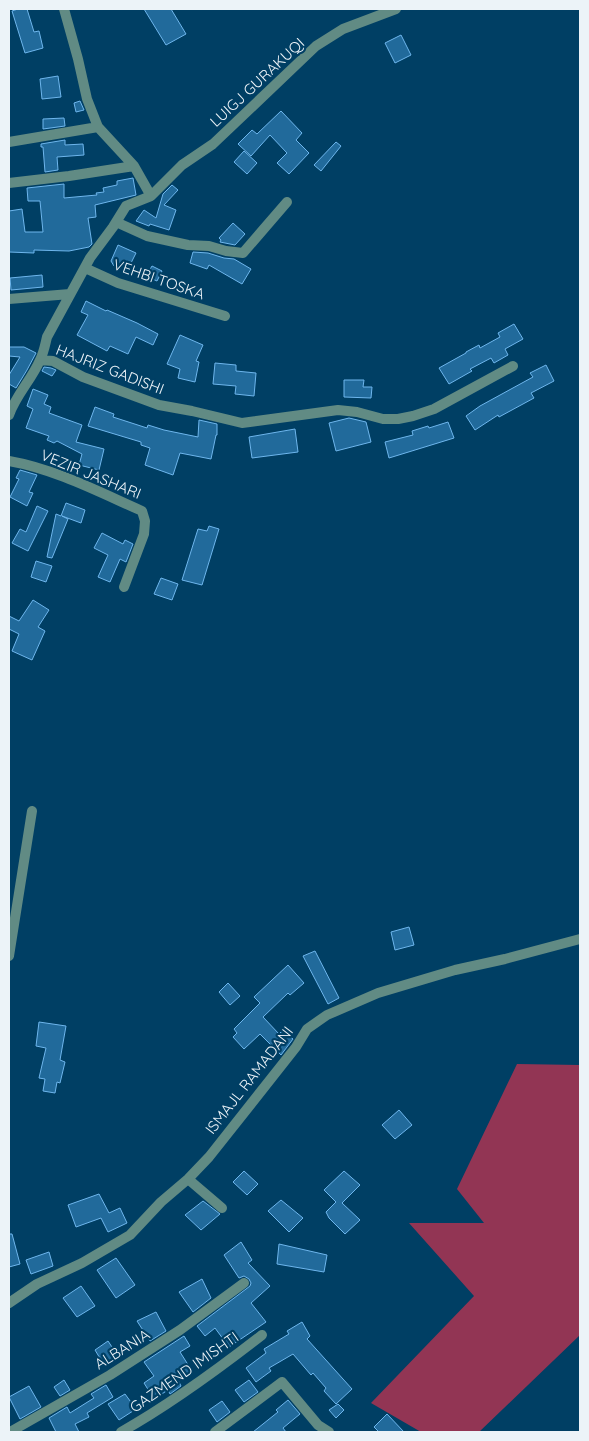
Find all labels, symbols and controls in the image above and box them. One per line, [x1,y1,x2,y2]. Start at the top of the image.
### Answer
street label: LUIGJ GURAKUQI [206,33,308,131]
street label: VEHBI TOSKA [111,254,207,304]
street label: HAJRIZ GADISHI [53,340,167,398]
street label: VEZIR JASHARI [38,445,144,503]
street label: ISMAJL RAMADANI [201,1022,297,1138]
street label: ALBANIA [91,1324,153,1373]
street label: GAZMEND IMISHTI [126,1327,242,1417]

